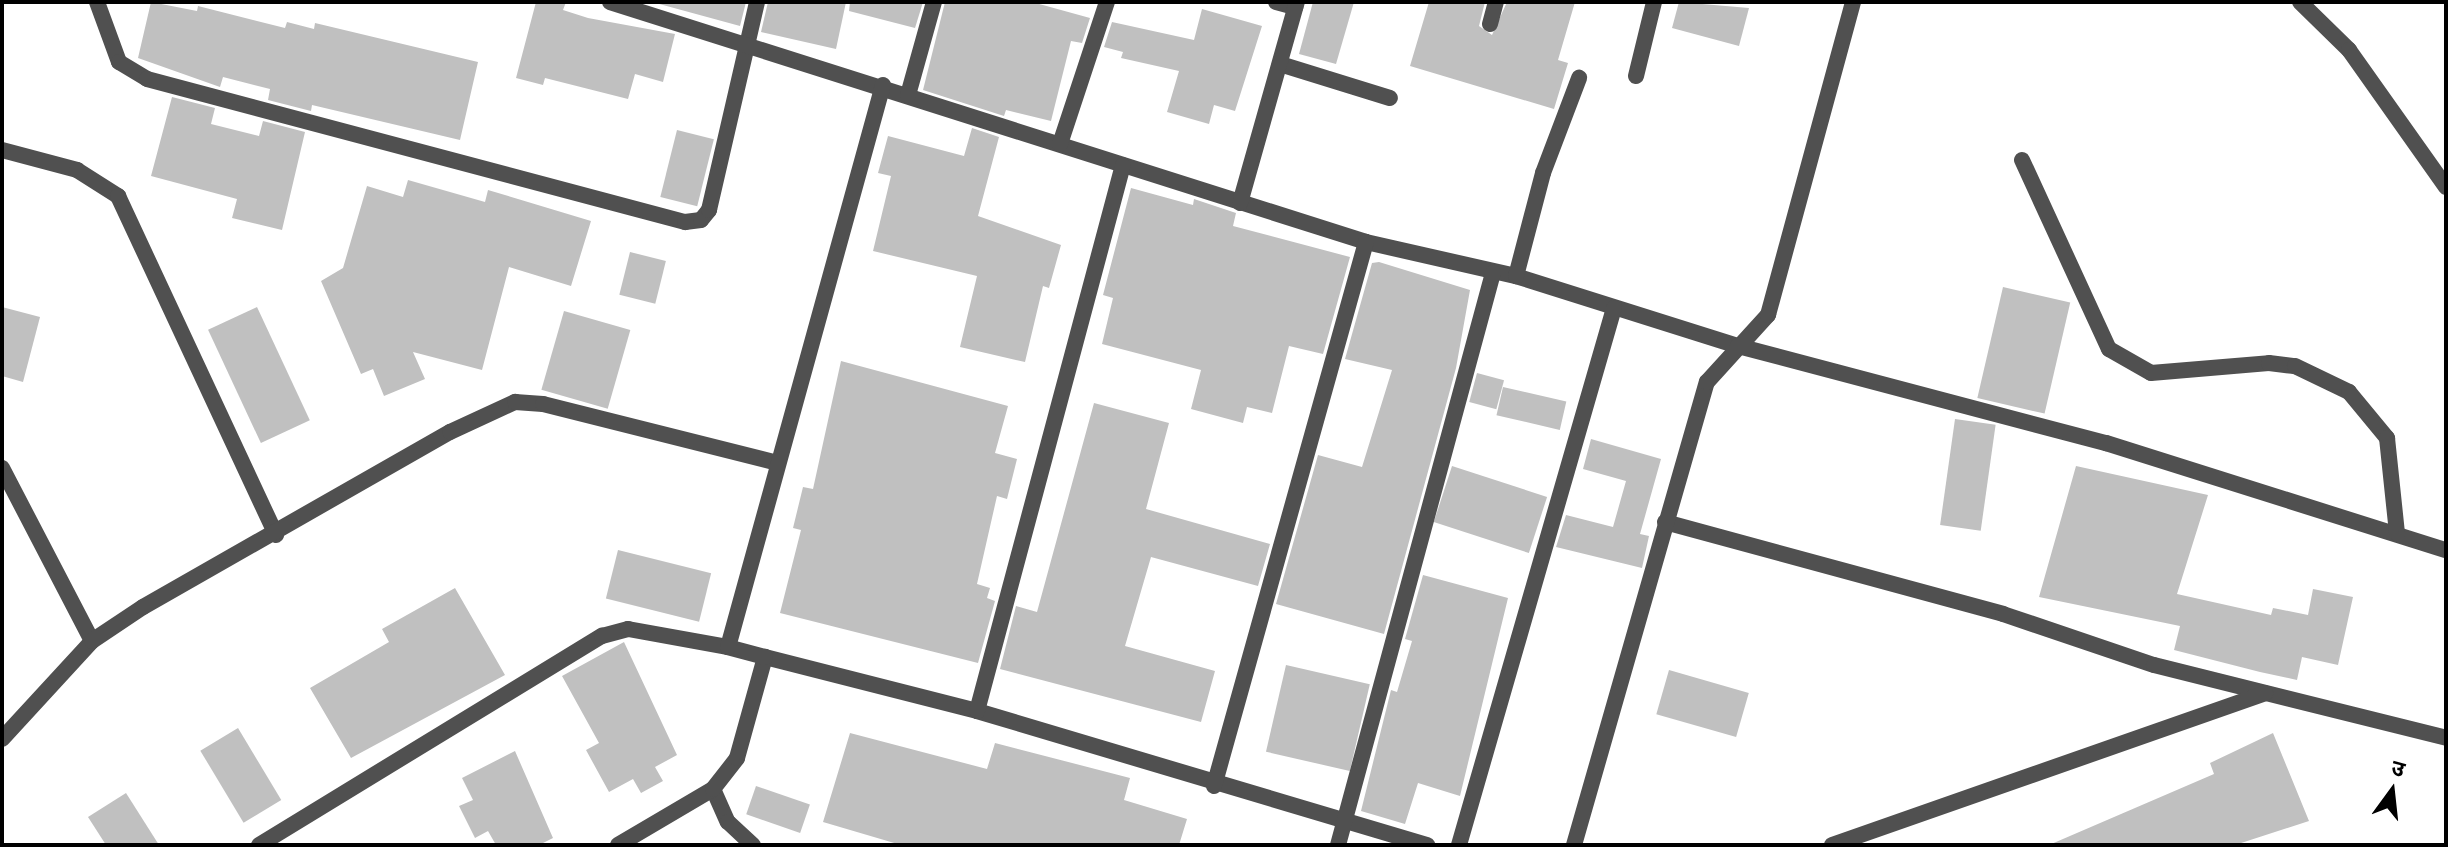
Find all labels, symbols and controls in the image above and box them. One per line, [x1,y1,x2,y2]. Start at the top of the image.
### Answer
text: उ [2388,750,2409,786]
north arrow [2352,751,2432,831]

